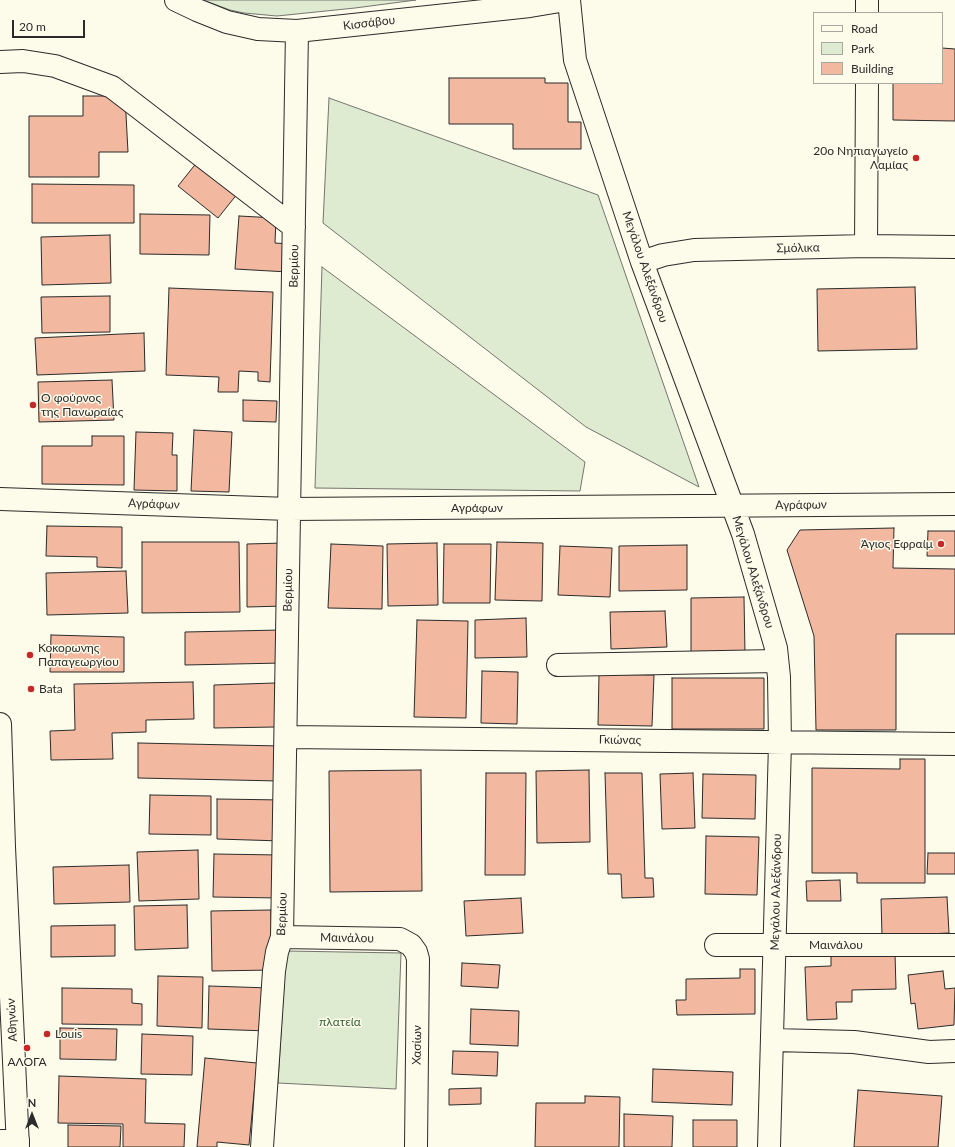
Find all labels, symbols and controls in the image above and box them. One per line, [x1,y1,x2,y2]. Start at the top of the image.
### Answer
scale bar [14,12,87,38]
legend [813,12,943,84]
street label: Κισσάβου [342,13,396,33]
text: 20 m [19,19,46,34]
text: Road [851,21,878,36]
text: Park [851,41,874,56]
text: Building [851,61,894,76]
place label: 20ο Νηπιαγωγείο Λαμίας [813,144,908,172]
marker: 20ο Νηπιαγωγείο Λαμίας [911,153,921,163]
street label: Μεγάλου Αλεξάνδρου [619,209,671,325]
street label: Σμόλικα [776,240,820,256]
street label: Βερμίου [286,244,302,288]
place label: Ο φούρνος της Πανωραίας [41,391,123,419]
marker: Ο φούρνος της Πανωραίας [28,400,38,410]
street label: Αγράφων [128,496,180,512]
street label: Αγράφων [775,497,827,513]
street label: Αγράφων [451,501,503,515]
street label: Μεγάλου Αλεξάνδρου [729,514,777,630]
place label: Άγιος Εφραίμ [861,537,933,551]
marker: Άγιος Εφραίμ [936,539,946,549]
street label: Βερμίου [280,568,296,612]
place label: Κοκορωνης Παπαγεωργίου [38,641,119,669]
marker: Κοκορωνης Παπαγεωργίου [25,650,35,660]
place label: Bata [39,682,63,696]
marker: Bata [26,684,36,694]
street label: Γκιώνας [599,732,641,748]
street label: Μεγάλου Αλεξάνδρου [768,833,784,951]
street label: Βερμίου [274,892,290,936]
street label: Μαινάλου [320,930,374,946]
street label: Μαινάλου [809,938,863,952]
street label: Αθηνών [4,998,20,1042]
park label: πλατεία [319,1015,361,1029]
street label: Χασίων [409,1025,425,1065]
place label: Louis [55,1027,82,1041]
marker: Louis [42,1029,52,1039]
marker: ΑΛΟΓΑ [22,1043,32,1053]
place label: ΑΛΟΓΑ [7,1055,47,1069]
north arrow [12,1095,52,1135]
text: N [28,1096,36,1109]

